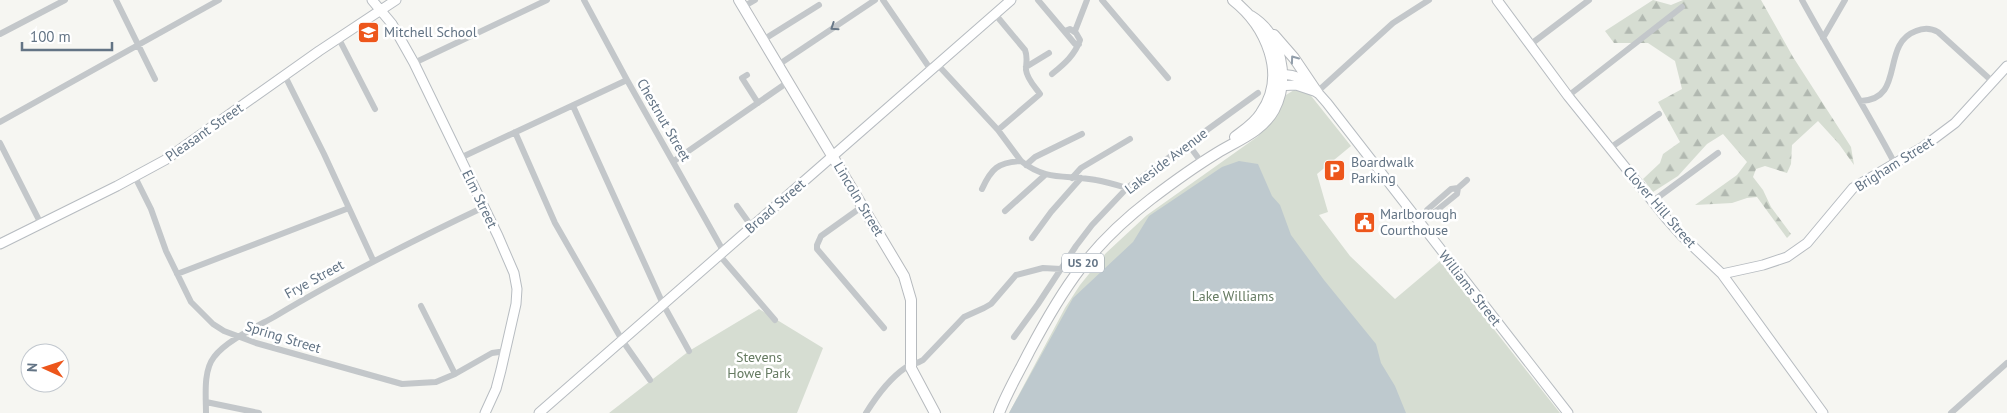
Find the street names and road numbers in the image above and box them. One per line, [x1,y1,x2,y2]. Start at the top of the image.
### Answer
street label: Chestnut Street [633,75,695,165]
street label: Pleasant Street [162,98,247,165]
street label: Lakeside Avenue [1121,124,1211,198]
street label: Brigham Street [1851,132,1937,195]
street label: Lincoln Street [830,159,888,240]
street label: Clover Hill Street [1620,162,1701,252]
street label: Elm Street [458,167,502,231]
street label: Broad Street [741,175,809,237]
street label: Williams Street [1435,247,1505,330]
road number: US 20 [1062,254,1104,272]
street label: Frye Street [281,255,347,303]
street label: Spring Street [243,317,323,357]

